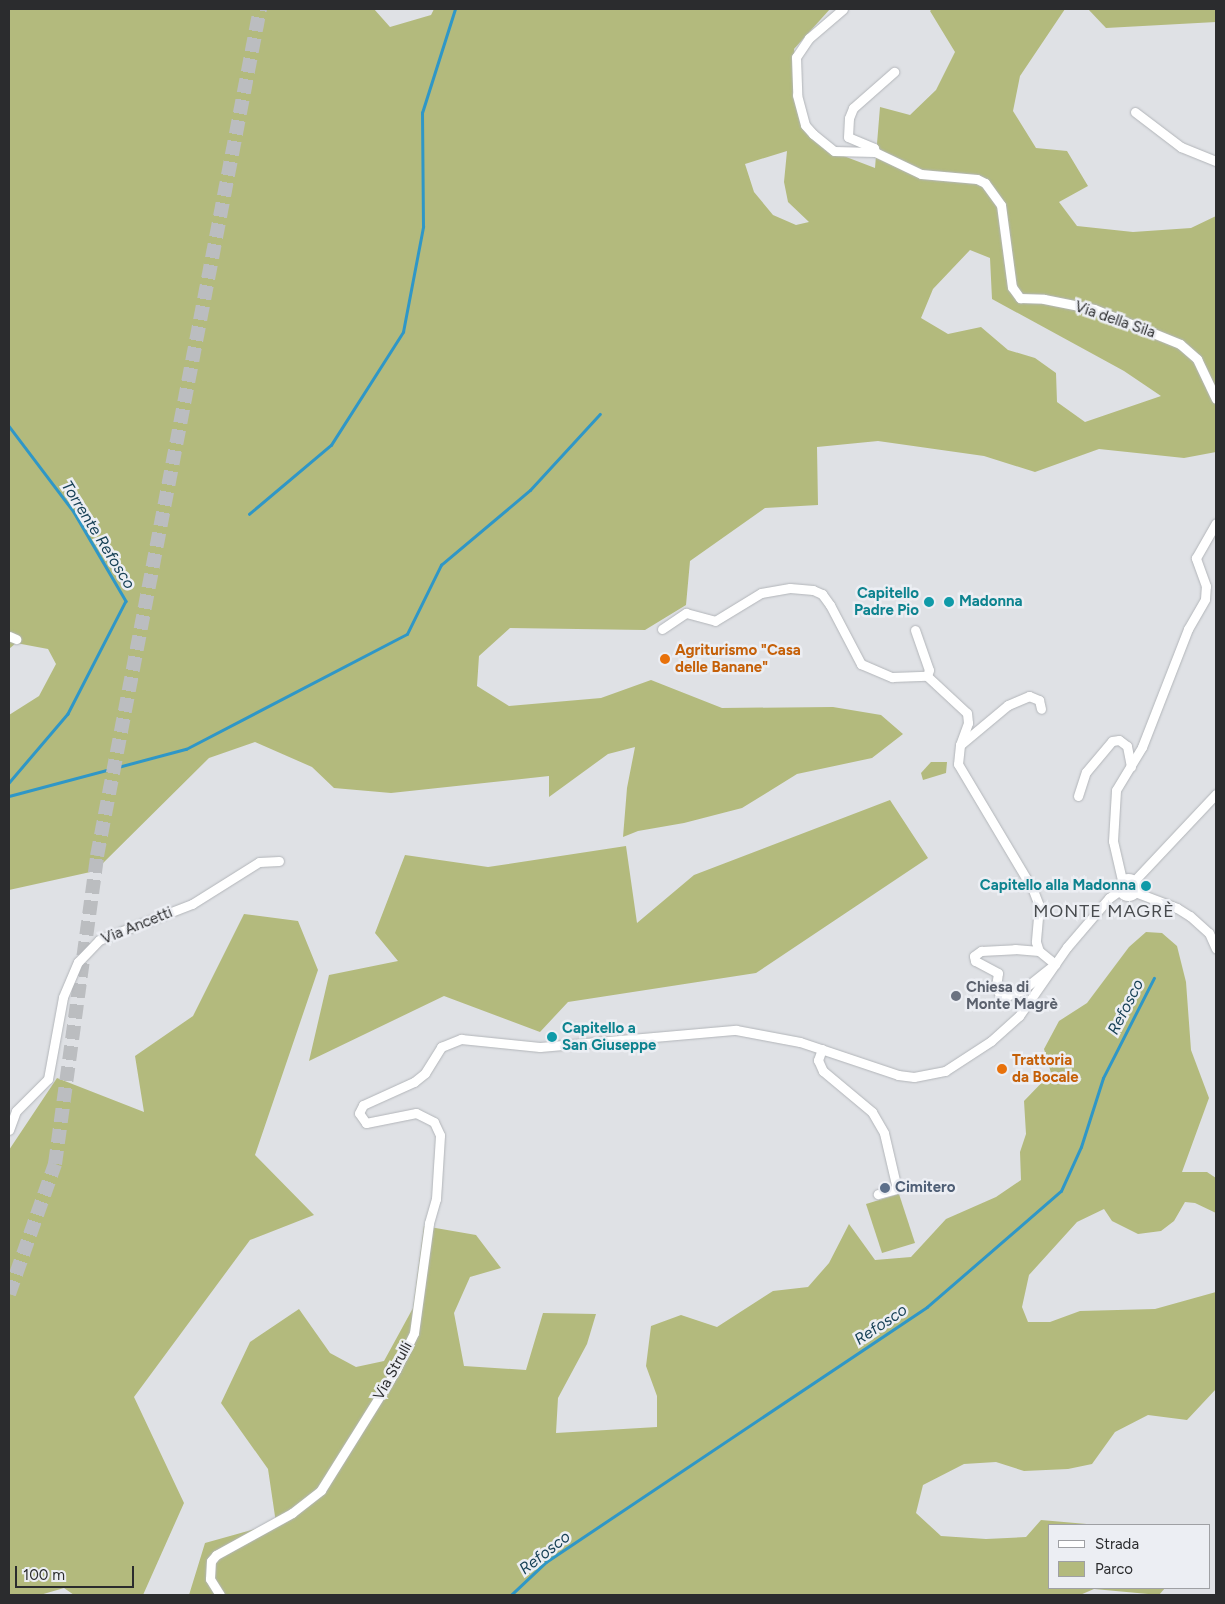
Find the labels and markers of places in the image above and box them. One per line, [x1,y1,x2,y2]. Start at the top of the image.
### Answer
place label: Capitello Padre Pio [854,584,919,619]
place label: Madonna [959,593,1023,611]
marker: Capitello Padre Pio [923,596,935,608]
marker: Madonna [943,596,955,608]
place label: Agriturismo "Casa delle Banane" [675,641,801,676]
marker: Agriturismo "Casa delle Banane" [659,653,671,665]
place label: Capitello alla Madonna [980,877,1136,895]
marker: Capitello alla Madonna [1140,880,1152,892]
place label: Chiesa di Monte Magrè [966,978,1058,1013]
marker: Chiesa di Monte Magrè [950,990,962,1002]
place label: Capitello a San Giuseppe [562,1019,656,1054]
marker: Capitello a San Giuseppe [546,1031,558,1043]
place label: Trattoria da Bocale [1012,1051,1079,1086]
marker: Trattoria da Bocale [996,1063,1008,1075]
place label: Cimitero [895,1179,955,1197]
marker: Cimitero [879,1182,891,1194]

